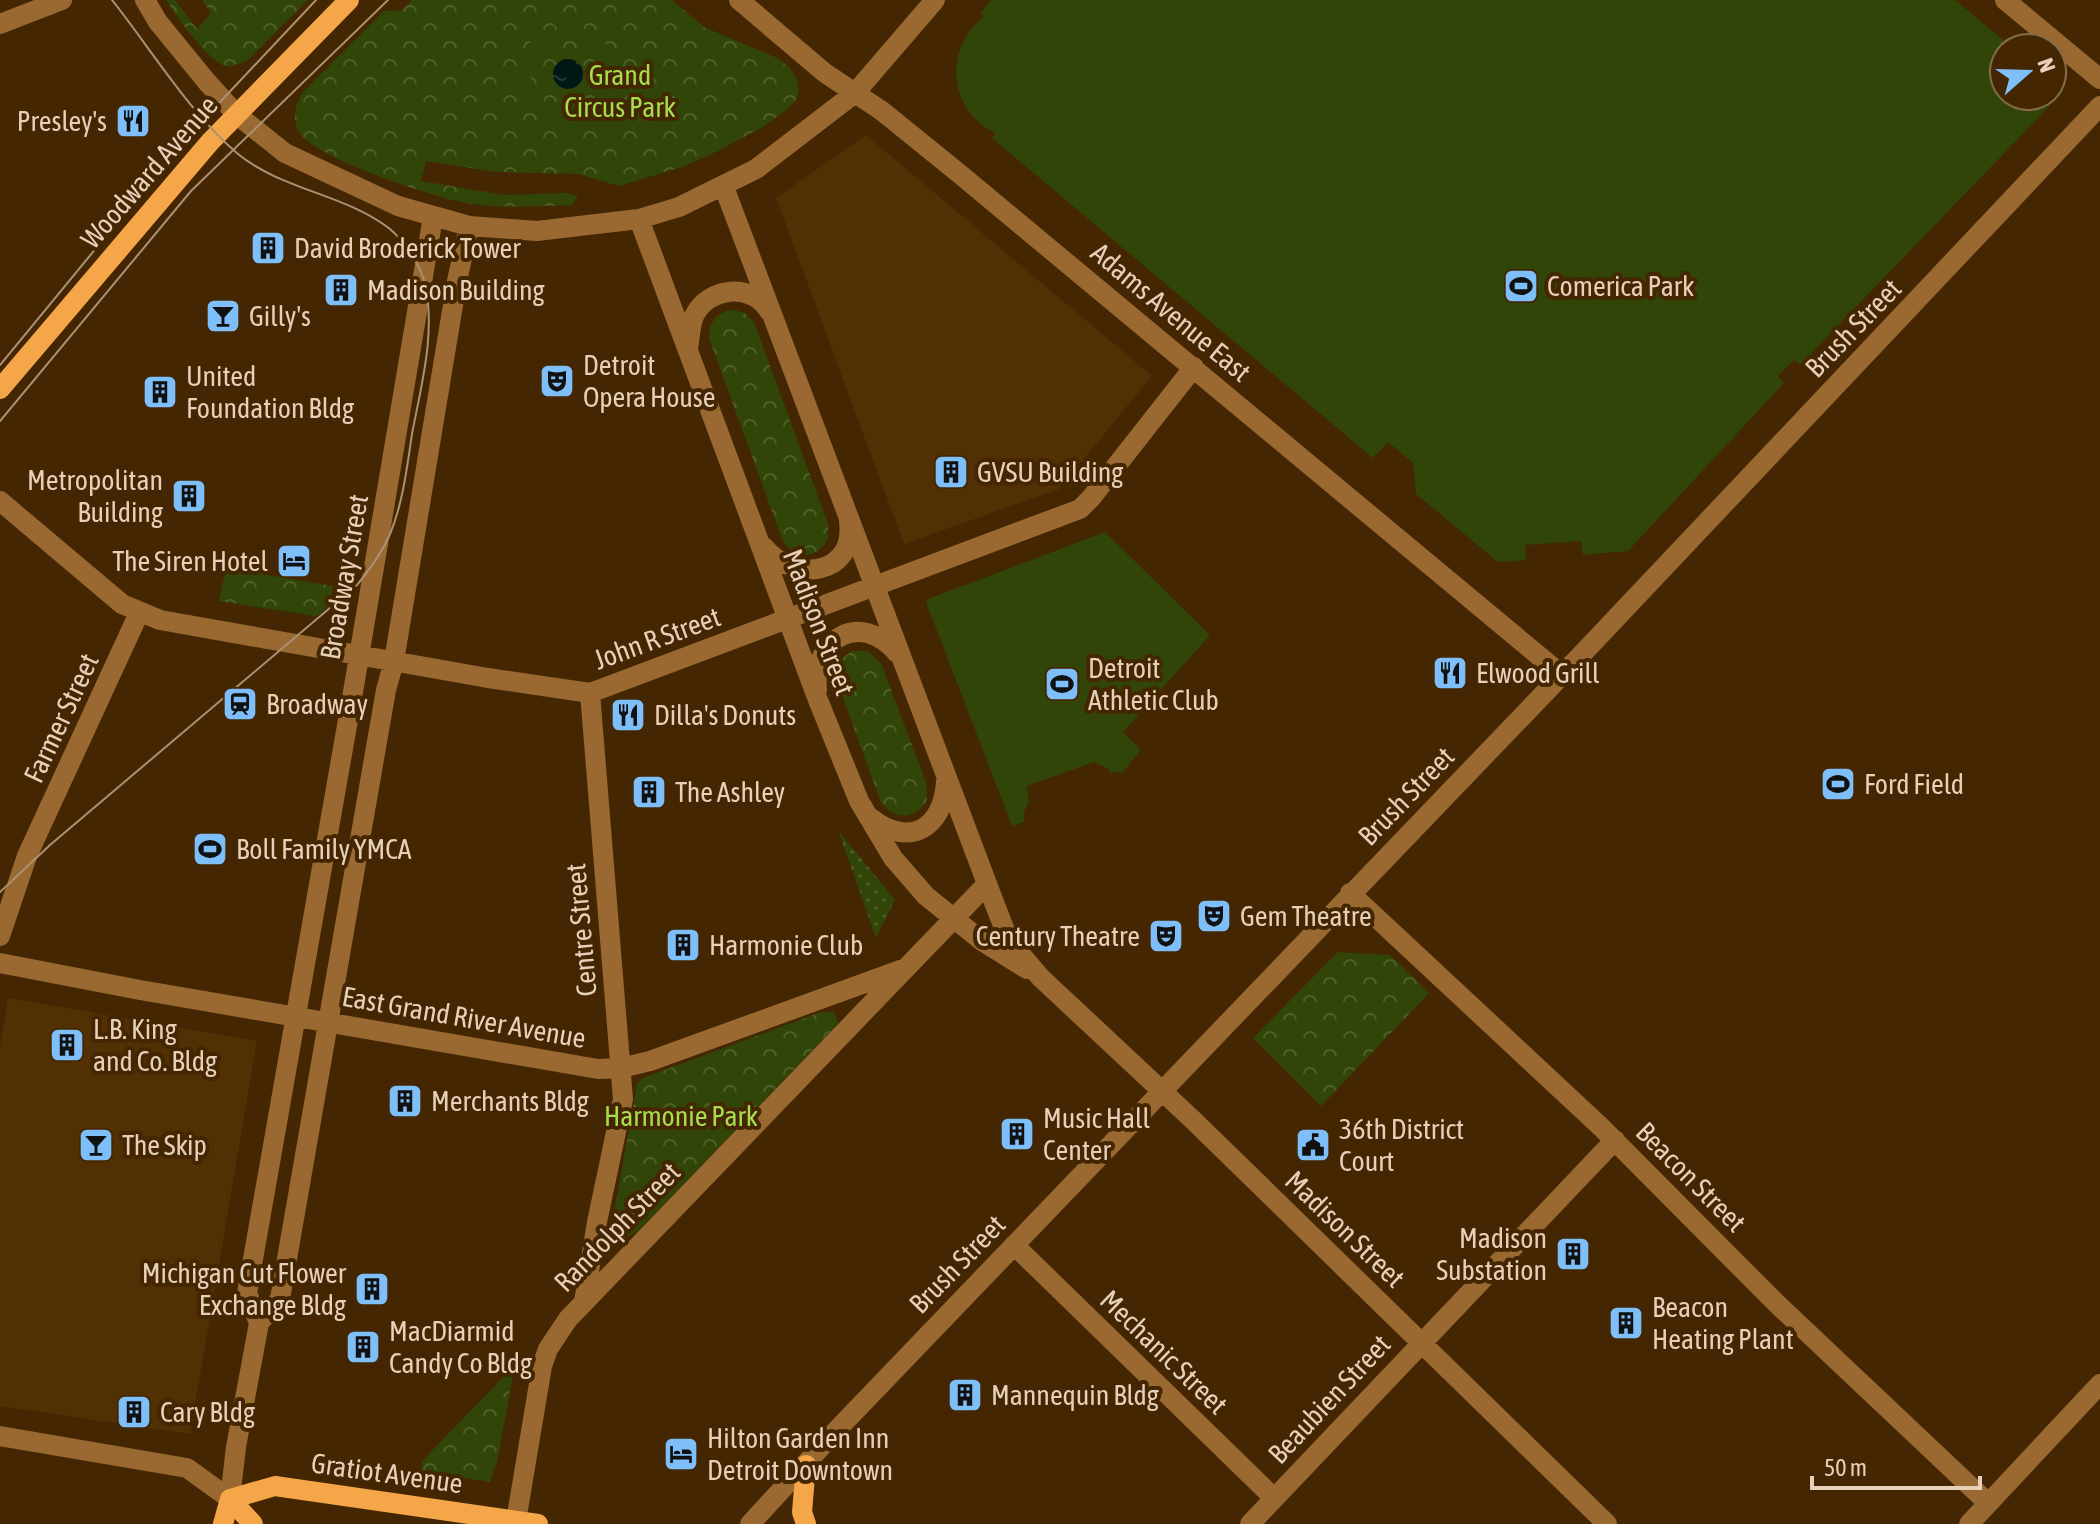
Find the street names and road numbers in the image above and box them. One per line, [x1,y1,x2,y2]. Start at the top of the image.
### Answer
street label: Woodward Avenue [74,89,224,255]
street label: Adams Avenue East [1085,236,1257,388]
street label: Brush Street [1798,272,1908,384]
street label: Broadway Street [314,492,374,662]
street label: Madison Street [777,545,861,699]
street label: John R Street [589,600,725,676]
street label: Farmer Street [17,649,105,787]
street label: Brush Street [1351,740,1461,852]
street label: Centre Street [559,862,603,998]
street label: East Grand River Avenue [340,980,588,1054]
street label: Beacon Street [1630,1116,1752,1238]
street label: Randolph Street [548,1156,686,1298]
street label: Madison Street [1279,1164,1411,1294]
street label: Brush Street [902,1208,1012,1320]
street label: Mechanic Street [1094,1284,1234,1420]
street label: Beaubien Street [1261,1328,1397,1470]
street label: Gratiot Avenue [309,1447,465,1499]

